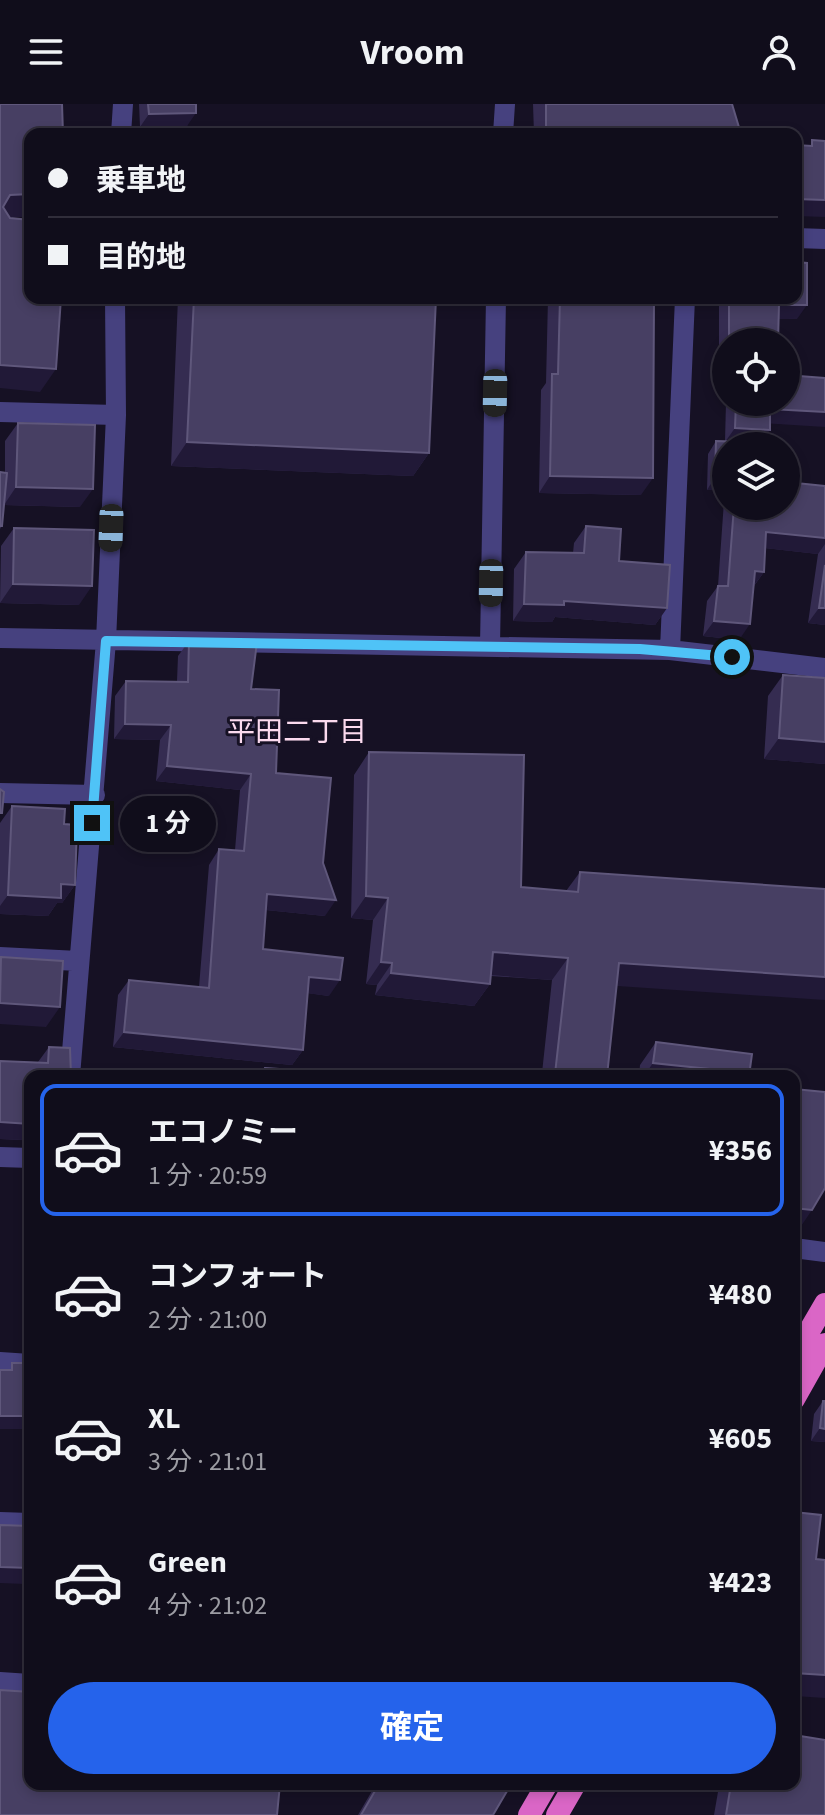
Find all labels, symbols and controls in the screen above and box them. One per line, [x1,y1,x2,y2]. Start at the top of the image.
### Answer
text: Vroom [360,27,465,78]
icon: menu [24,30,68,74]
icon: person [757,30,801,74]
text: 乗車地 [96,159,186,202]
text: 目的地 [96,236,186,279]
map controls [712,328,800,520]
button: locate [712,328,800,416]
car [483,369,507,417]
button: layers [712,432,800,520]
car [98,504,124,552]
car [479,559,503,607]
route start [714,639,750,675]
district label: 平田二丁目 [227,712,367,752]
callout: 1 分 [120,795,216,851]
route end [74,805,110,841]
text: 1 分 [146,805,190,842]
text: エコノミー [148,1111,298,1154]
icon: car [52,1114,124,1186]
text: ¥356 [709,1129,772,1172]
text: 1 分 · 20:59 [148,1157,267,1194]
text: コンフォート [148,1255,327,1298]
icon: car [52,1258,124,1330]
text: ¥480 [709,1273,772,1316]
text: 2 分 · 21:00 [148,1301,267,1338]
text: XL [148,1397,181,1440]
icon: car [52,1402,124,1474]
text: ¥605 [709,1417,772,1460]
text: 3 分 · 21:01 [148,1443,267,1480]
text: Green [148,1541,227,1584]
icon: car [52,1546,124,1618]
text: ¥423 [709,1561,772,1604]
text: 4 分 · 21:02 [148,1587,267,1624]
button: 確定 [48,1682,776,1774]

